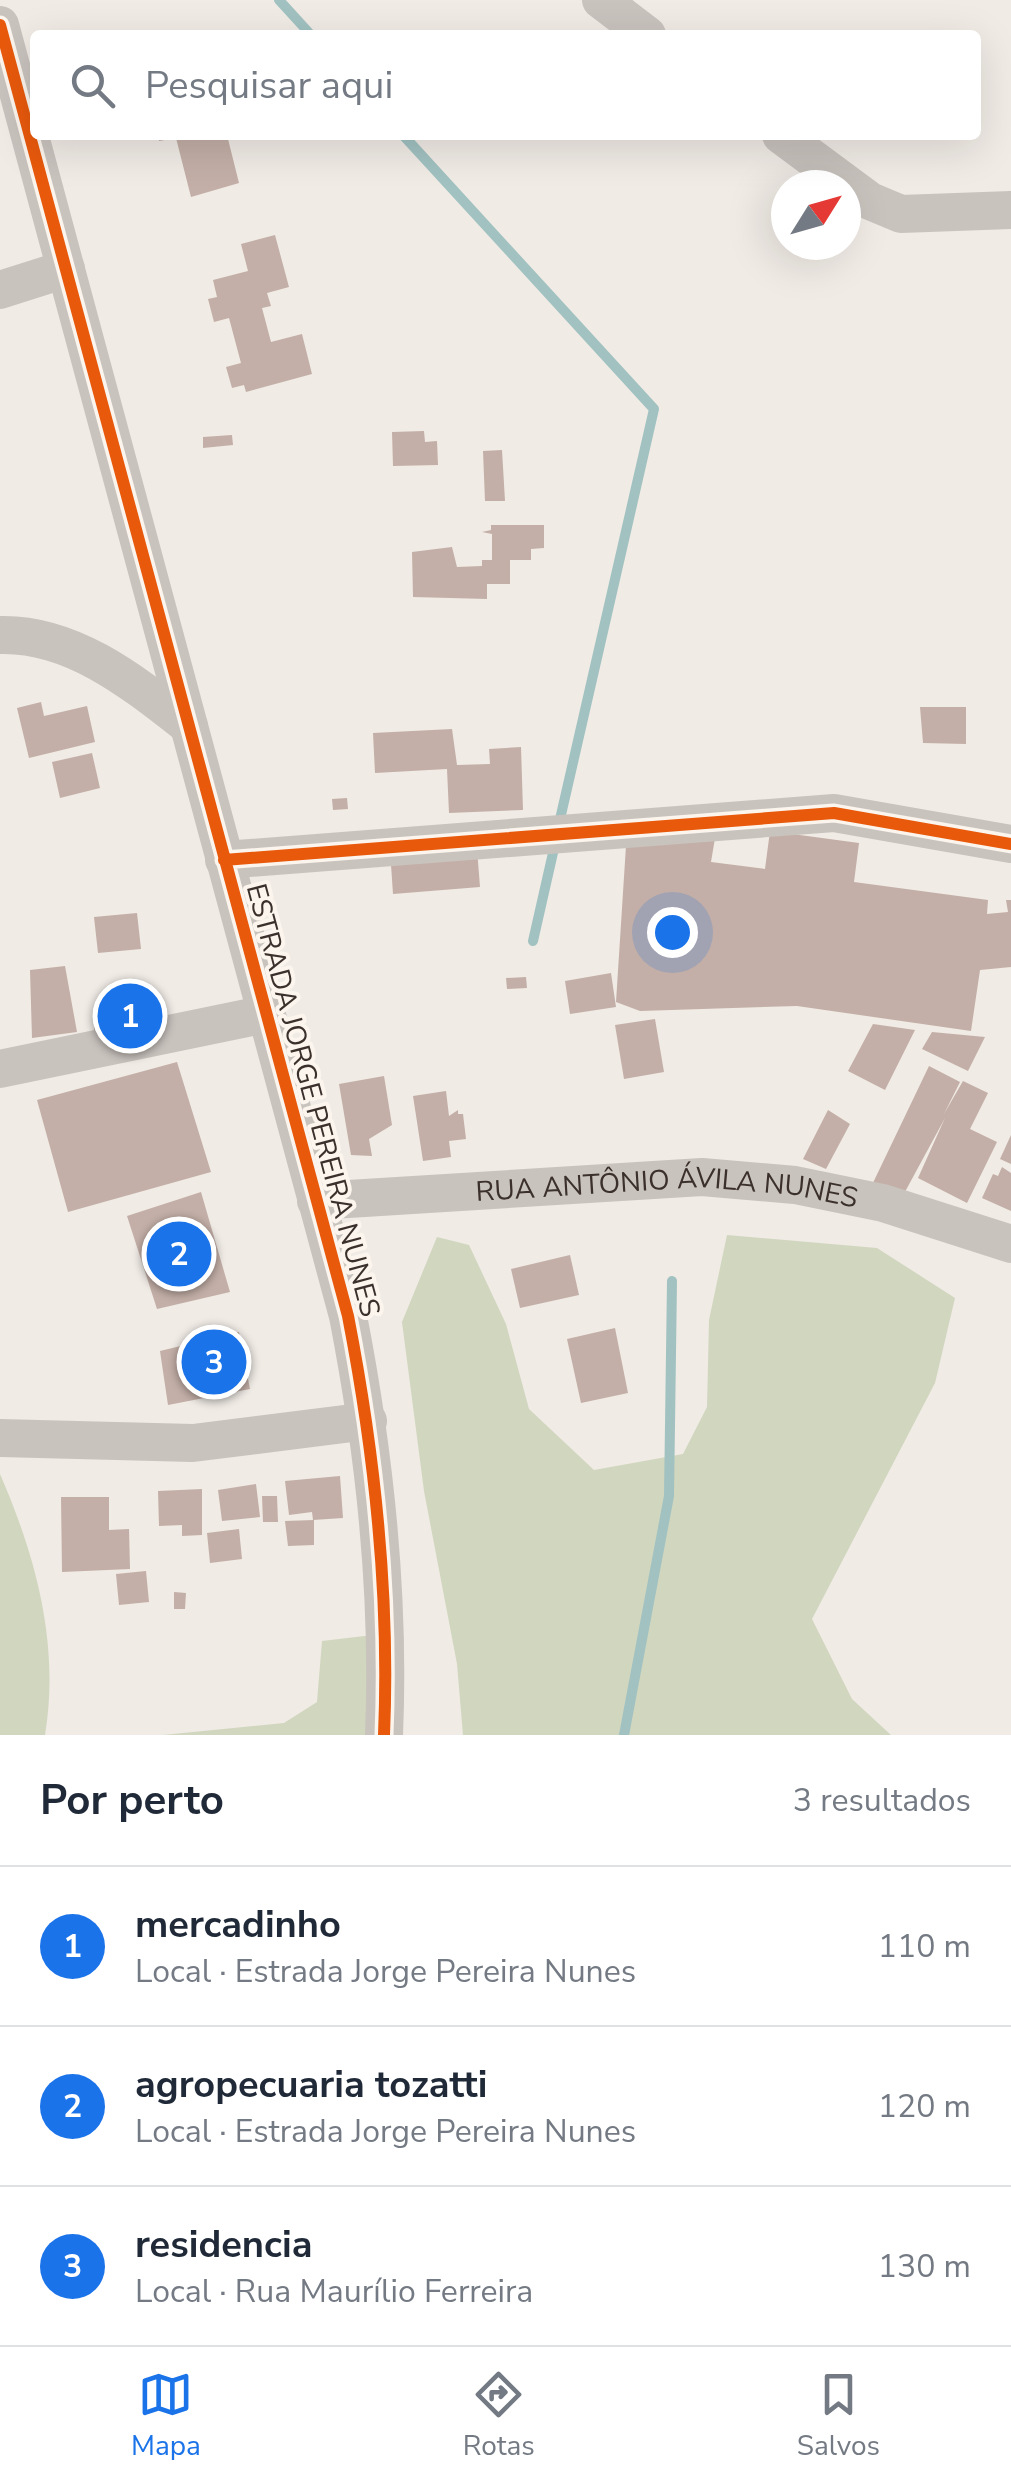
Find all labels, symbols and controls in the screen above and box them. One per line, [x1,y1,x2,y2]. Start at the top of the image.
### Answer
search box [30,30,981,140]
icon: search [65,58,120,113]
text: Pesquisar aqui [145,60,393,111]
north arrow [771,170,861,260]
street label: ESTRADA JORGE PEREIRA NUNES [237,879,389,1321]
your location [647,907,698,958]
pin: 1 [98,978,162,1054]
street label: RUA ANTÔNIO ÁVILA NUNES [474,1158,861,1217]
pin: 2 [146,1216,212,1292]
pin: 3 [182,1324,246,1400]
text: Por perto [40,1772,224,1829]
text: 3 resultados [793,1779,971,1822]
text: mercadinho [135,1899,341,1950]
text: 1 [63,1925,82,1968]
text: 110 m [878,1925,971,1968]
text: Local · Estrada Jorge Pereira Nunes [135,1950,636,1993]
text: agropecuaria tozatti [135,2059,487,2110]
text: 2 [63,2085,82,2128]
text: 120 m [878,2085,971,2128]
text: Local · Estrada Jorge Pereira Nunes [135,2110,636,2153]
text: residencia [135,2219,312,2270]
text: 3 [63,2245,82,2288]
text: 130 m [878,2245,971,2288]
text: Local · Rua Maurílio Ferreira [135,2270,533,2313]
tab: Mapa [131,2367,201,2465]
tab: Rotas [463,2367,535,2465]
tab: Salvos [797,2367,880,2465]

